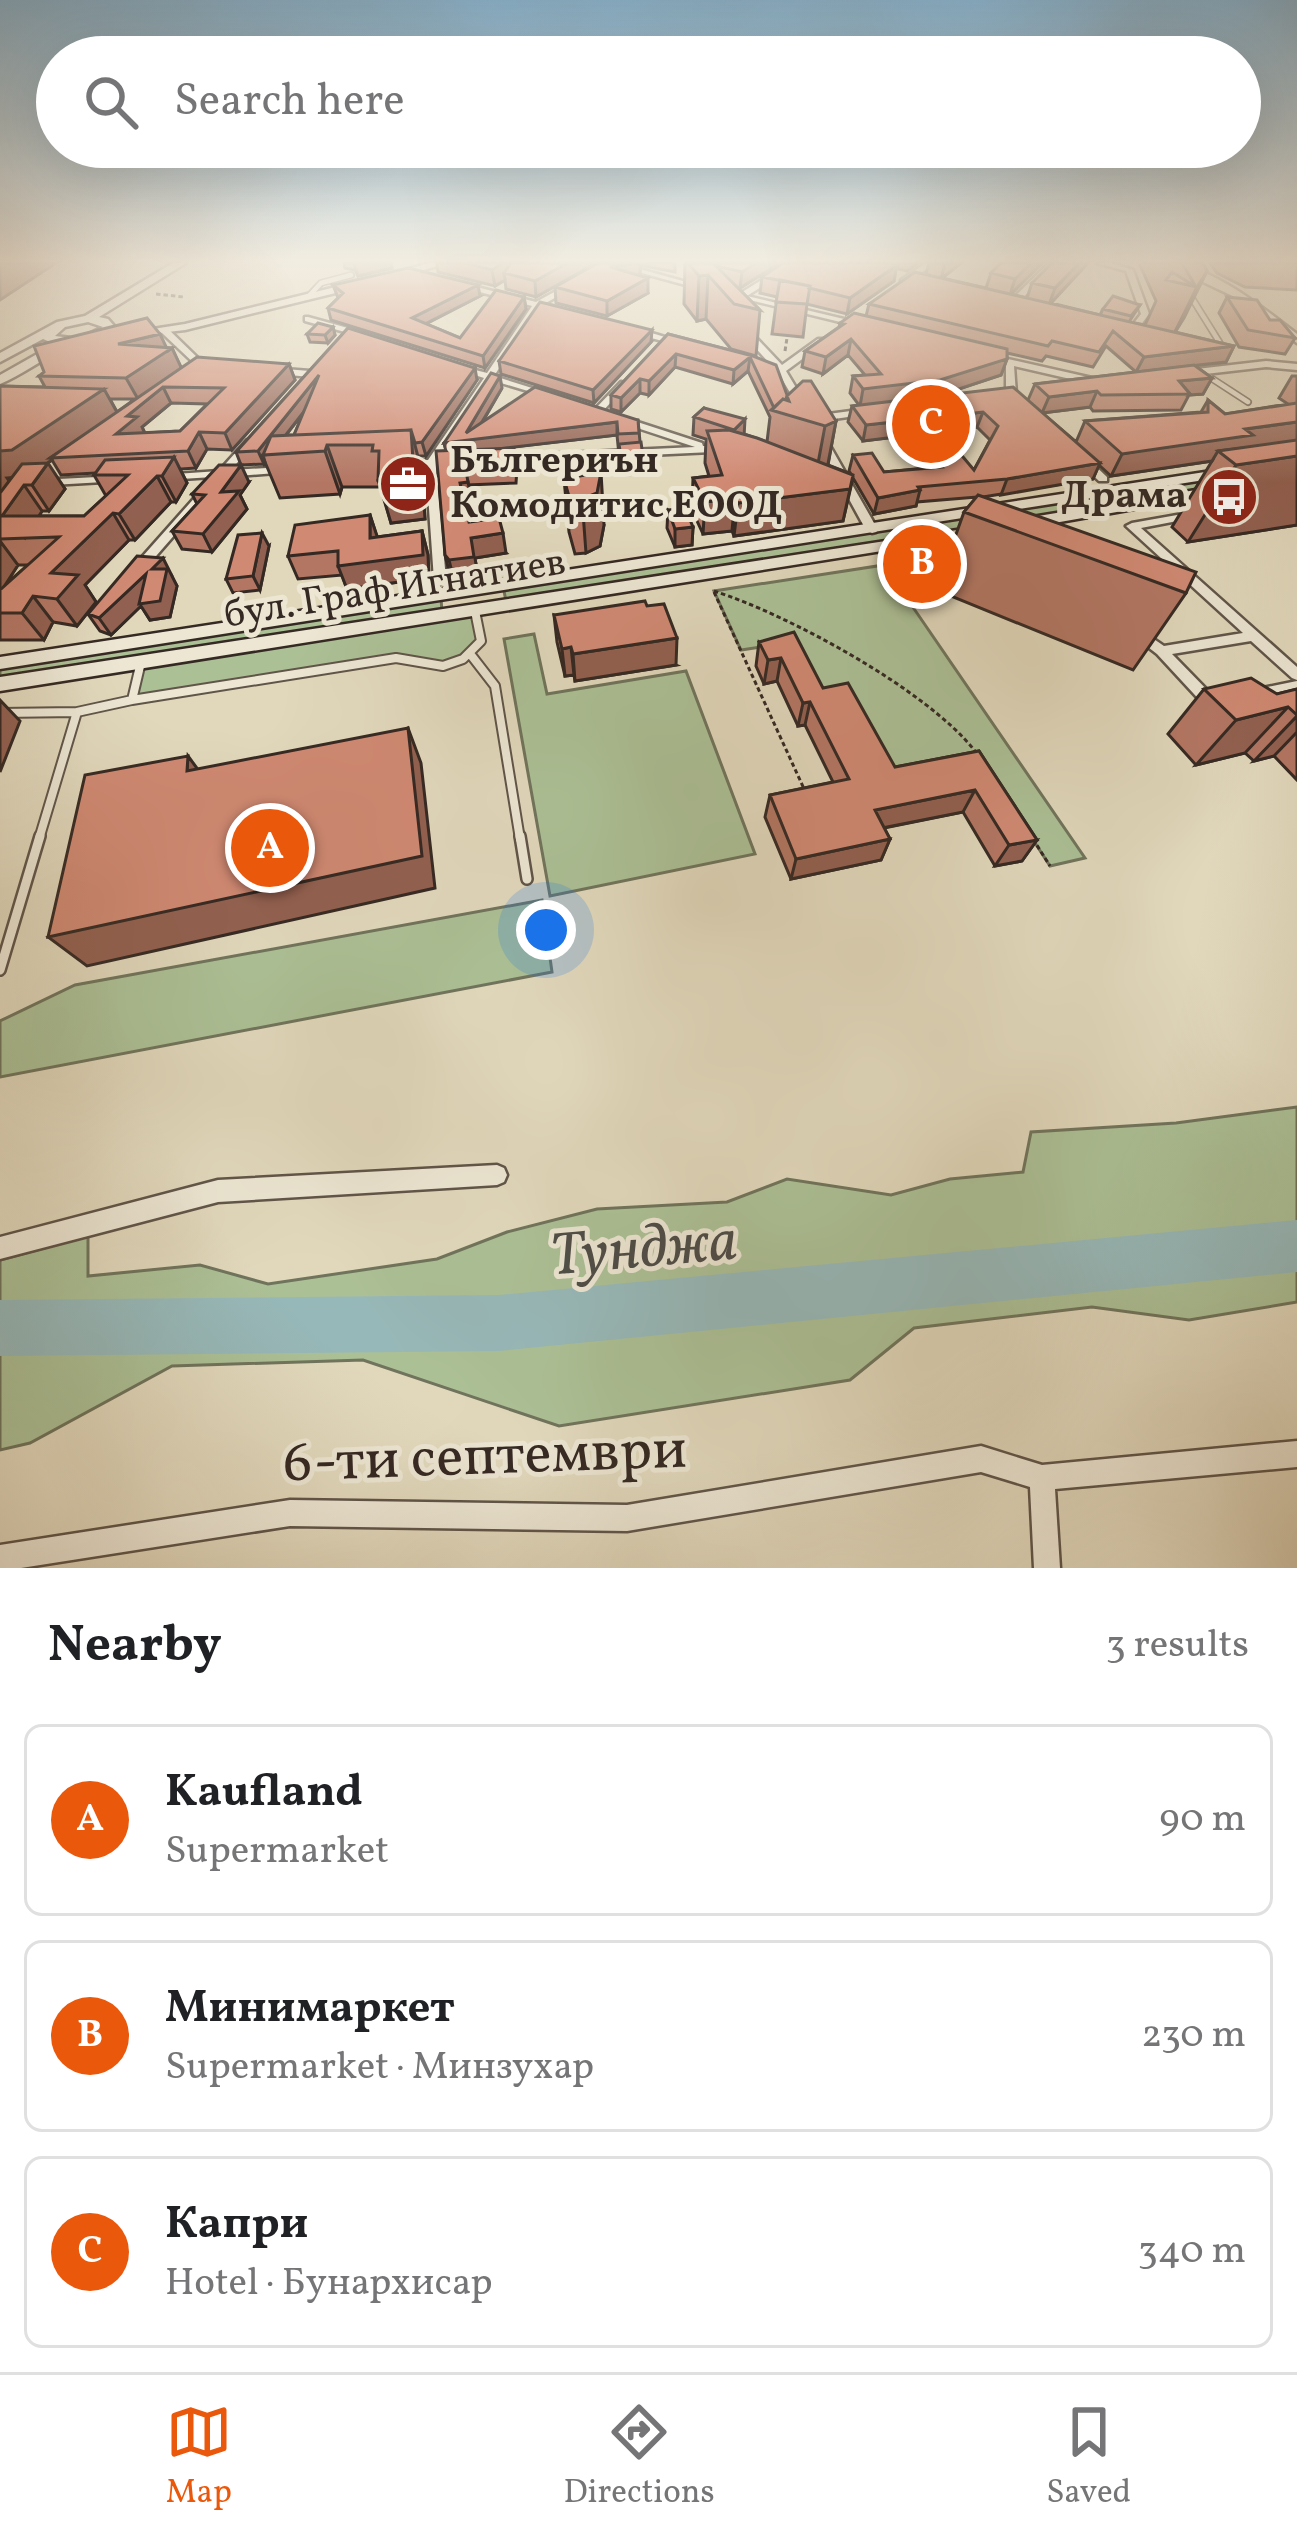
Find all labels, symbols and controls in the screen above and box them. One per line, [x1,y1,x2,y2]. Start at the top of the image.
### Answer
search box [36,36,1261,168]
icon: search [78,69,144,135]
text: Search here [174,71,405,134]
pin: C [892,379,970,469]
place label: Бългериън Комодитис ЕООД [450,435,783,534]
office icon: Бългериън Комодитис ЕООД [377,453,439,515]
bus stop icon: Драма [1198,466,1260,528]
place label: Драма [1061,470,1187,524]
pin: B [883,519,961,609]
street label: бул. Граф Игнатиев [220,536,570,644]
pin: A [231,803,309,893]
your location [516,900,576,960]
water label: Тунджа [547,1201,741,1301]
street label: 6-ти септември [282,1412,688,1506]
text: Nearby [48,1611,222,1682]
text: 3 results [1106,1619,1249,1673]
text: Kaufland [165,1762,363,1825]
text: A [76,1793,104,1847]
text: 90 m [1159,1793,1246,1847]
text: Supermarket [165,1825,389,1879]
text: Минимаркет [165,1978,455,2041]
text: B [77,2009,103,2063]
text: 230 m [1141,2009,1246,2063]
text: Supermarket · Минзухар [165,2041,594,2095]
text: Капри [165,2194,308,2257]
text: C [77,2225,103,2279]
text: 340 m [1138,2225,1246,2279]
text: Hotel · Бунархисар [165,2257,493,2311]
tab: Map [166,2399,232,2517]
tab: Directions [563,2399,715,2517]
tab: Saved [1046,2399,1131,2517]

